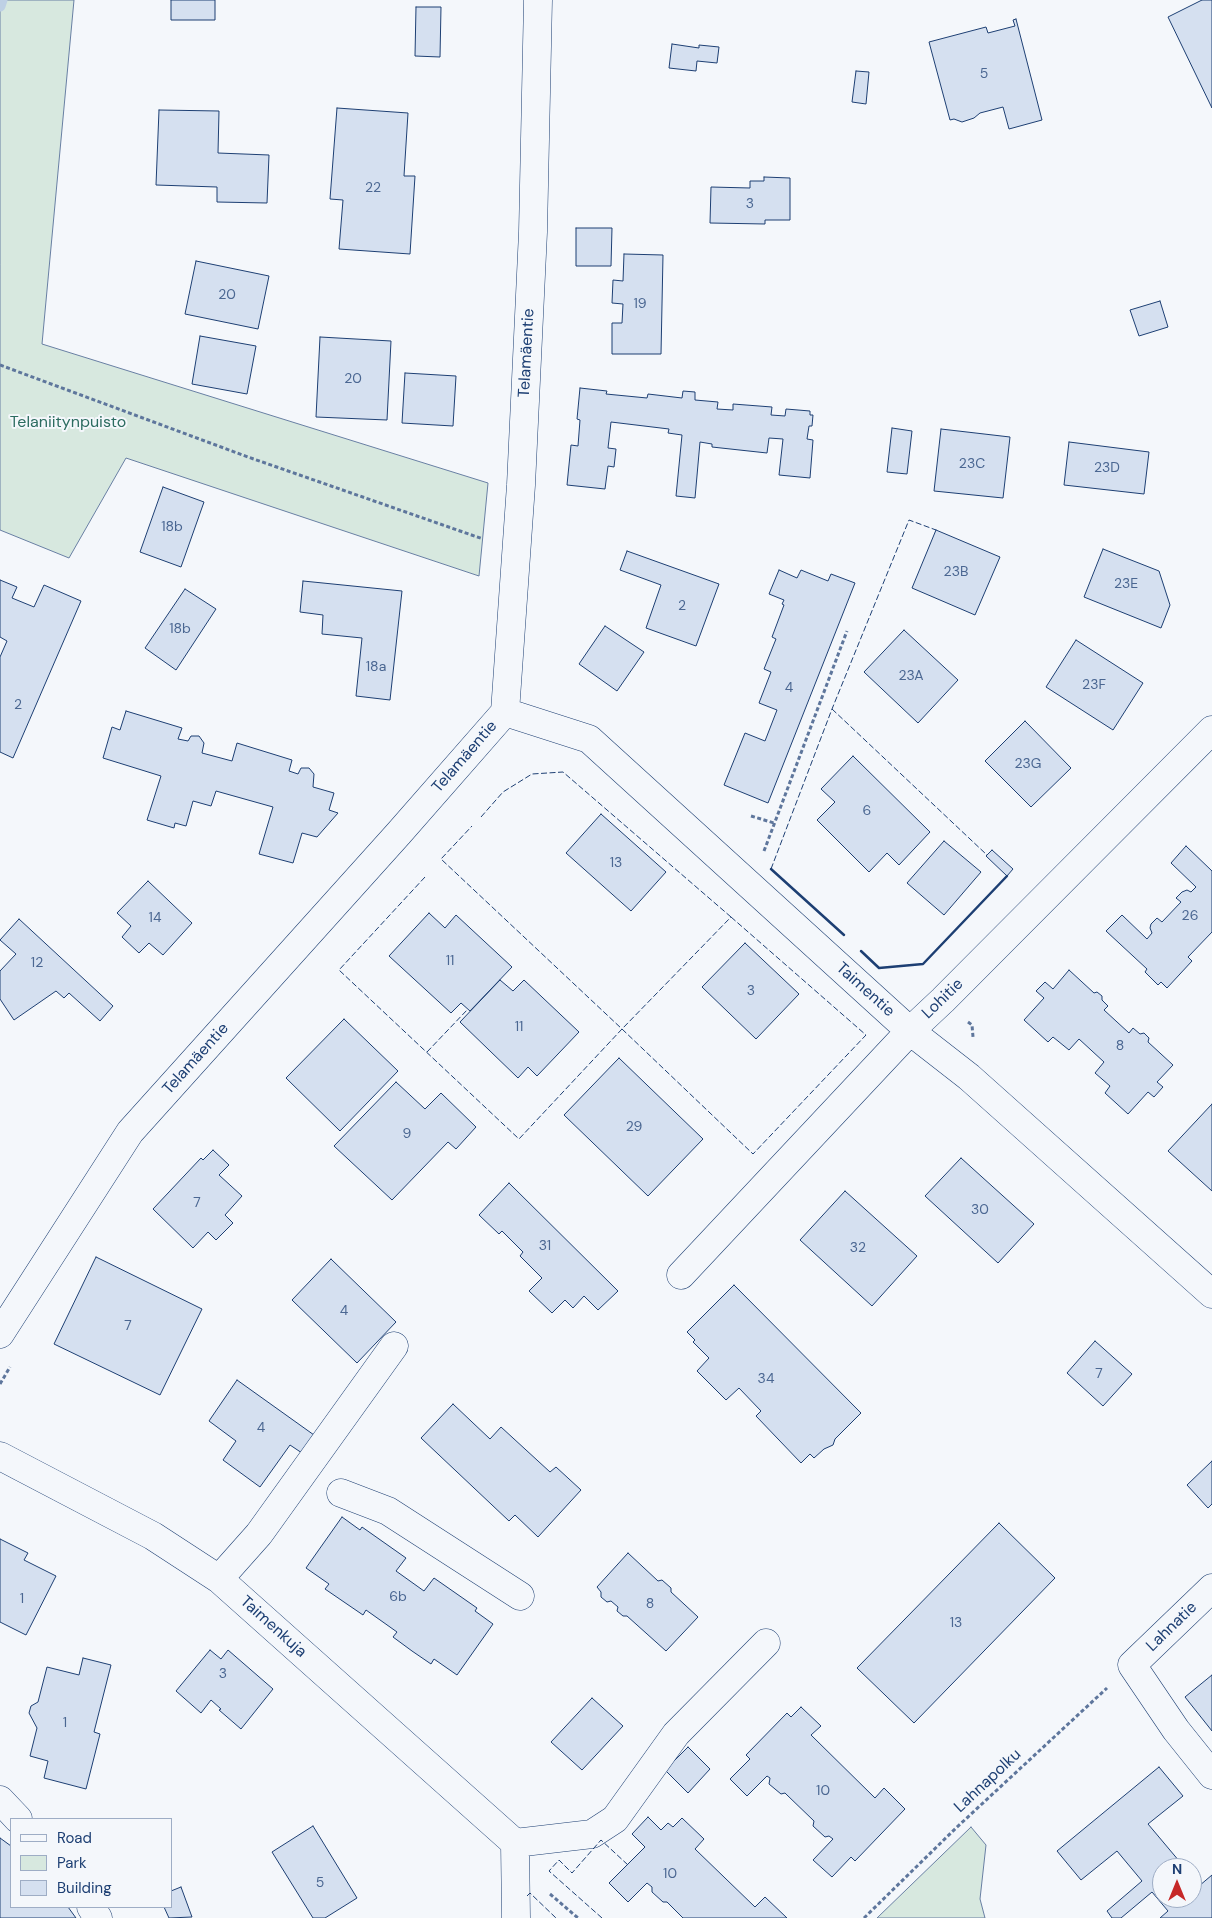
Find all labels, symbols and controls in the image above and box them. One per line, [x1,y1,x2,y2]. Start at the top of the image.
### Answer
house number: 5 [980,66,988,82]
house number: 22 [365,180,381,196]
house number: 3 [746,196,754,212]
house number: 20 [218,287,236,303]
house number: 19 [633,296,647,312]
street label: Telamäentie [515,308,539,398]
house number: 20 [344,371,362,387]
park label: Telaniitynpuisto [10,413,126,433]
house number: 23C [959,456,985,472]
house number: 23D [1094,460,1120,476]
house number: 18b [161,519,183,535]
house number: 23B [944,564,968,580]
house number: 23E [1114,576,1138,592]
house number: 2 [678,598,686,614]
house number: 18b [169,621,191,637]
house number: 18a [366,659,386,675]
house number: 23A [898,668,924,684]
house number: 23F [1082,677,1106,693]
house number: 4 [785,680,793,696]
house number: 2 [14,697,22,713]
street label: Telamäentie [428,717,502,797]
house number: 23G [1015,756,1041,772]
house number: 6 [863,803,871,819]
house number: 13 [610,855,622,871]
house number: 26 [1182,908,1198,924]
house number: 14 [149,910,161,926]
house number: 11 [446,953,454,969]
house number: 12 [31,955,43,971]
street label: Taimentie [832,959,898,1021]
street label: Lohitie [918,975,968,1023]
house number: 3 [747,983,755,999]
street label: Telamäentie [159,1019,233,1099]
house number: 11 [515,1019,523,1035]
house number: 8 [1116,1038,1124,1054]
house number: 29 [626,1119,642,1135]
house number: 9 [403,1126,411,1142]
house number: 7 [193,1195,201,1211]
house number: 30 [971,1202,989,1218]
house number: 31 [539,1238,551,1254]
house number: 32 [850,1240,866,1256]
house number: 4 [340,1303,348,1319]
house number: 7 [124,1318,132,1334]
house number: 7 [1095,1366,1103,1382]
house number: 34 [758,1371,774,1387]
house number: 4 [257,1420,265,1436]
house number: 6b [389,1589,407,1605]
house number: 1 [20,1591,24,1607]
street label: Taimenkuja [236,1592,310,1662]
house number: 8 [646,1596,654,1612]
street label: Lahnatie [1143,1598,1201,1656]
house number: 13 [950,1615,962,1631]
house number: 3 [219,1666,227,1682]
house number: 1 [63,1715,67,1731]
street label: Lahnapolku [951,1745,1025,1817]
house number: 10 [816,1783,830,1799]
legend [10,1818,172,1908]
text: Road [57,1828,92,1848]
text: Park [57,1853,87,1873]
north arrow [1152,1858,1202,1908]
text: N [1172,1860,1182,1878]
house number: 10 [663,1866,677,1882]
house number: 5 [316,1875,324,1891]
text: Building [57,1878,112,1898]

